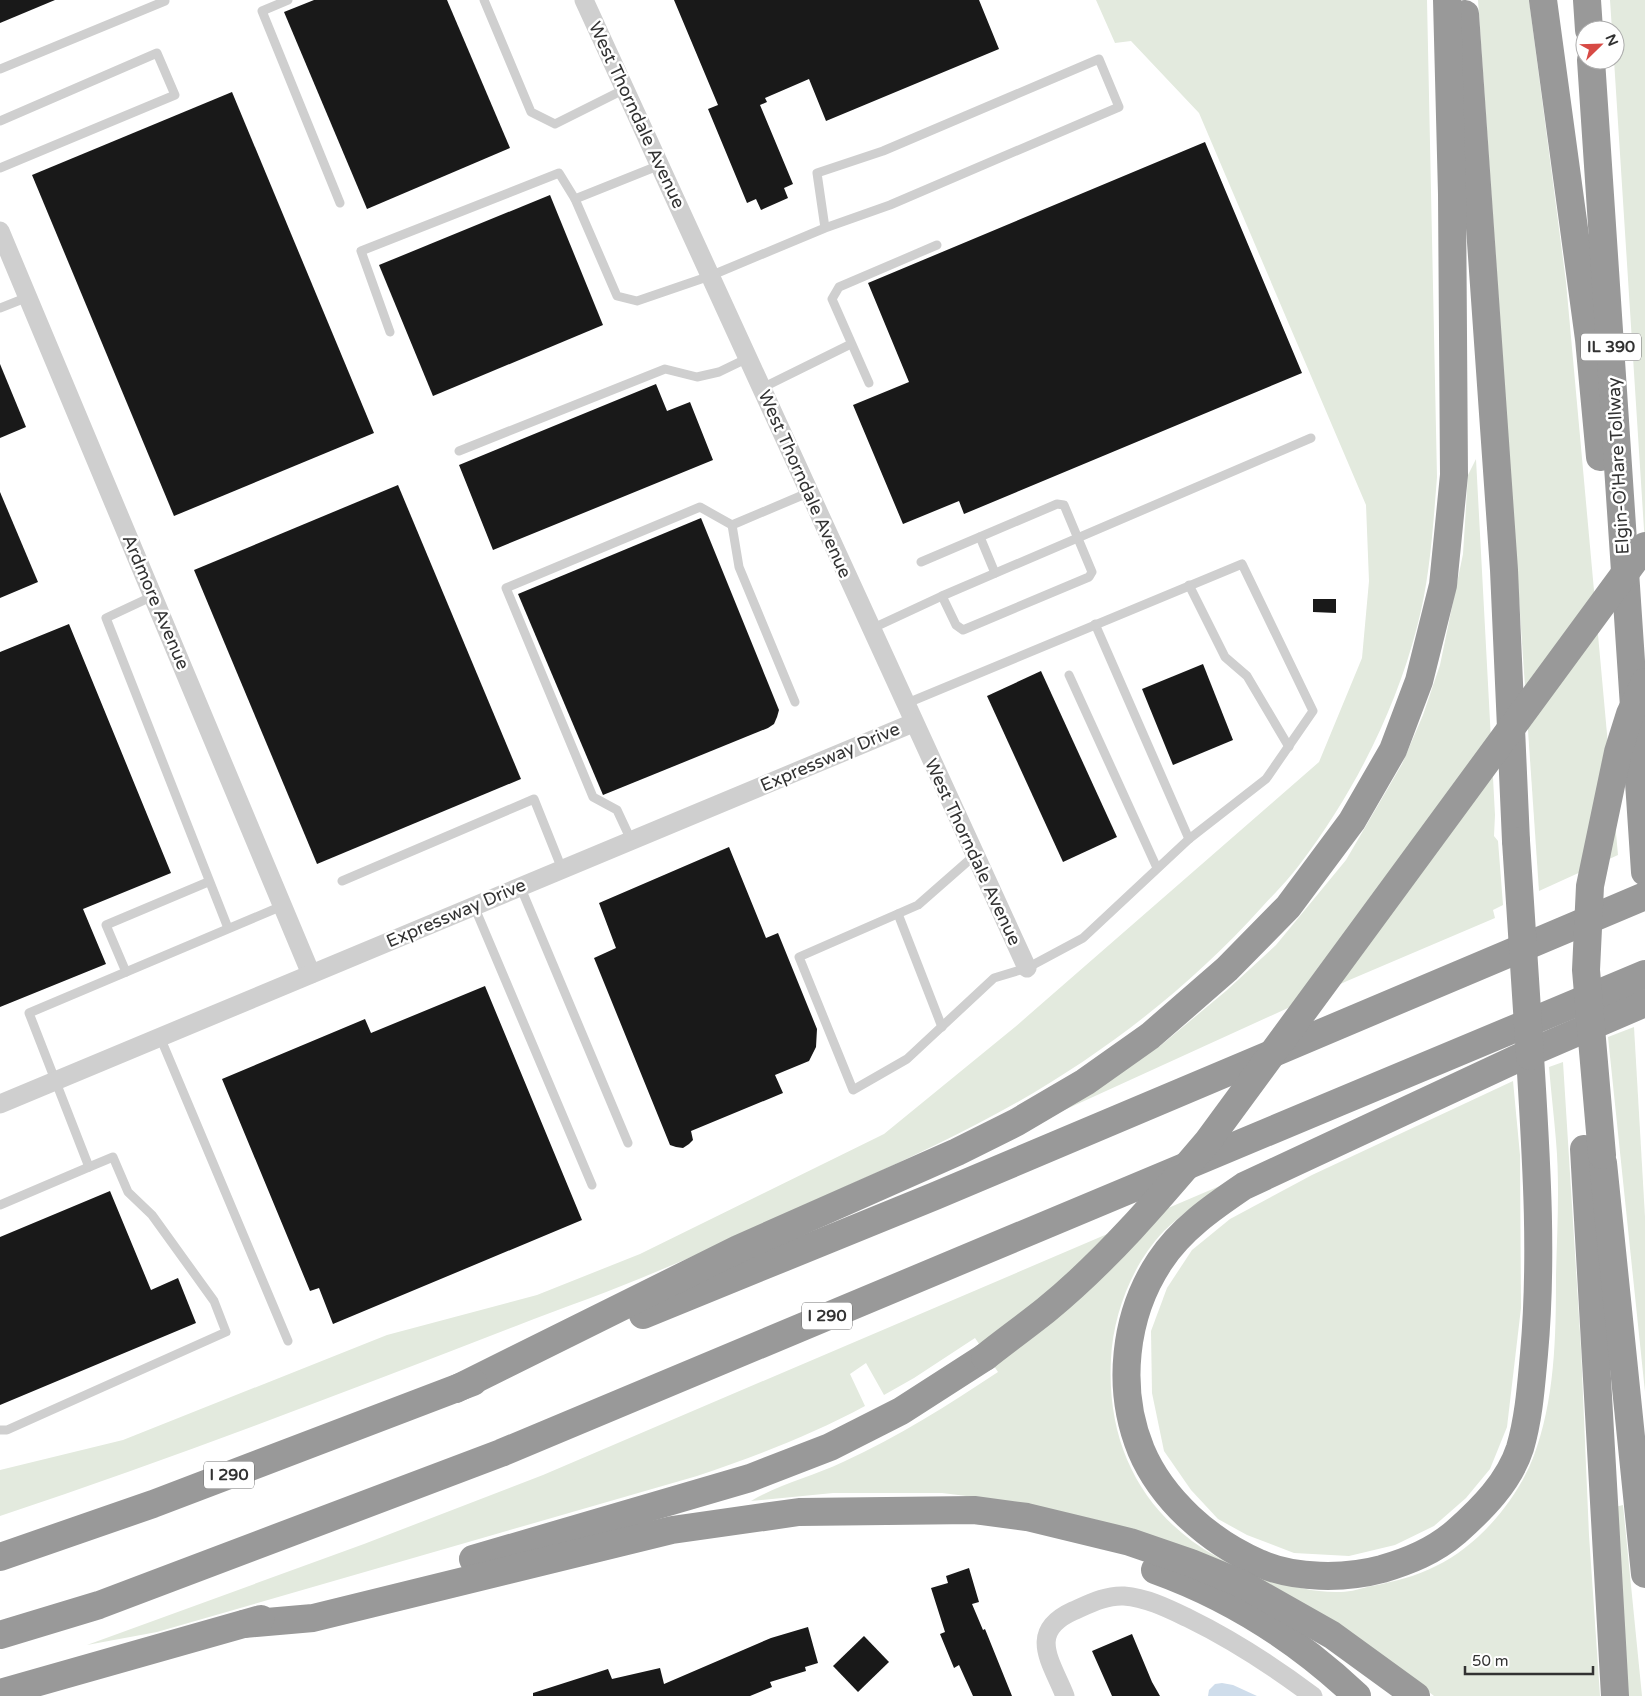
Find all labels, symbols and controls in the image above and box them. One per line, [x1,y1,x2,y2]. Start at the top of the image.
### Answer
street label: West Thorndale Avenue [584,18,690,212]
north arrow [1575,20,1625,70]
text: N [1601,32,1622,49]
road number: IL 390 [1581,334,1641,361]
street label: Elgin-O'Hare Tollway [1602,377,1634,555]
street label: West Thorndale Avenue [754,387,856,581]
street label: Ardmore Avenue [118,531,194,673]
street label: Expressway Drive [757,718,903,796]
street label: West Thorndale Avenue [920,755,1026,949]
street label: Expressway Drive [383,874,529,952]
road number: I 290 [802,1302,852,1330]
road number: I 290 [204,1462,254,1488]
scale bar [1465,1644,1592,1676]
text: 50 m [1472,1652,1509,1670]

